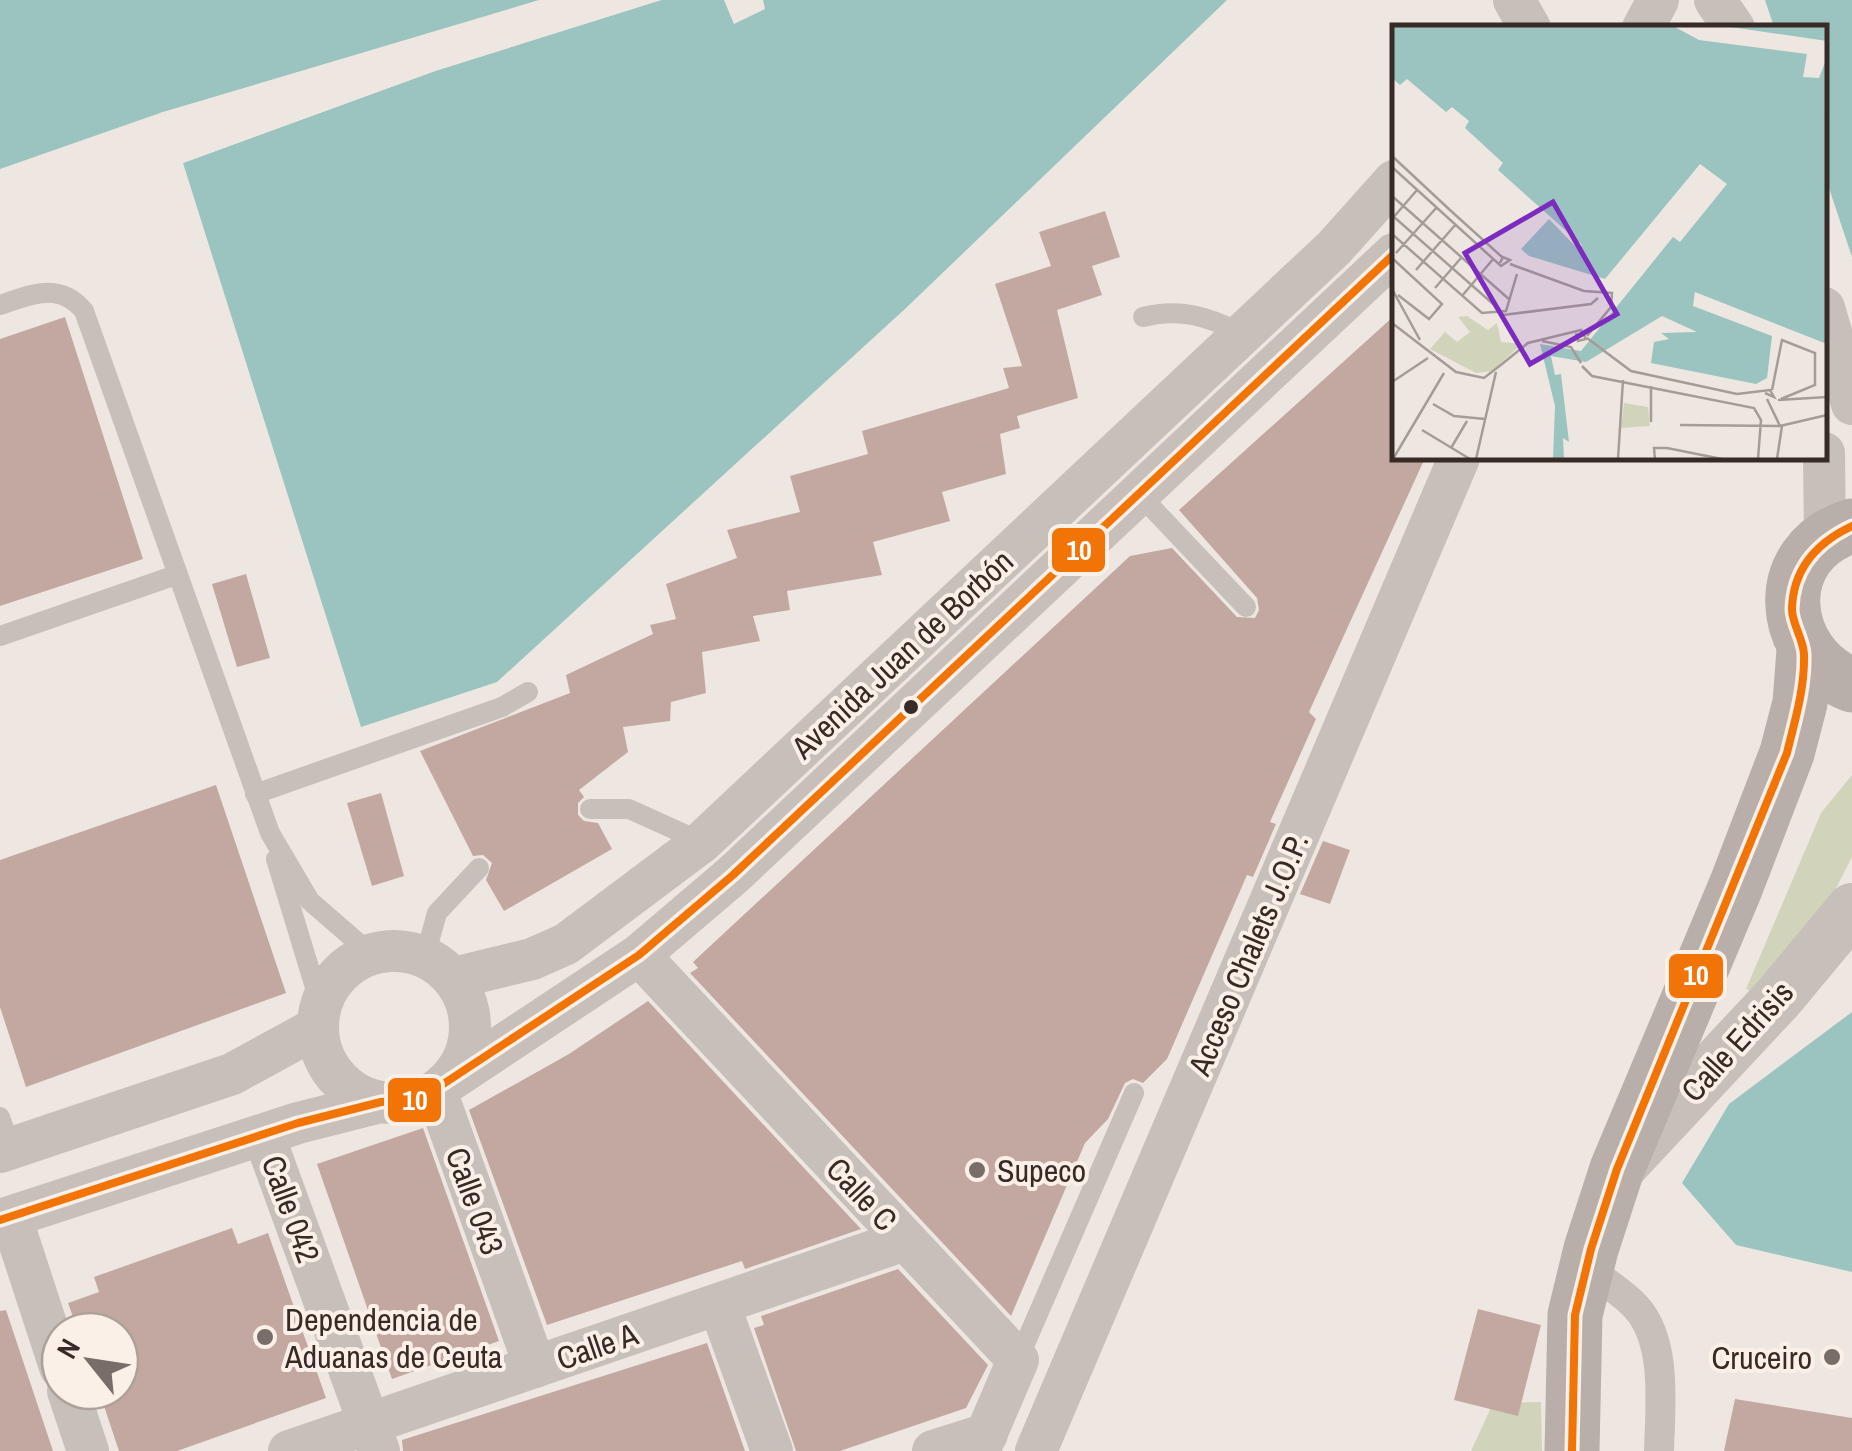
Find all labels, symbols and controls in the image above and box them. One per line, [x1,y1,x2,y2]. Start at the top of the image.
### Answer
inset map [1392,25,1827,460]
line badge: 10 [1050,526,1107,574]
text: 10 [1066,531,1092,569]
street label: Avenida Juan de Borbón [781,540,1022,769]
unlabelled marker [901,697,921,717]
street label: Acceso Chalets J.O.P. [1177,826,1318,1083]
line badge: 10 [1667,952,1725,1000]
text: 10 [1683,956,1709,994]
street label: Calle Edrisis [1671,971,1803,1111]
line badge: 10 [386,1076,443,1124]
text: 10 [402,1081,428,1119]
street label: Calle 043 [436,1142,514,1260]
street label: Calle C [817,1148,907,1240]
place label: Supeco [997,1149,1086,1192]
street label: Calle 042 [252,1150,330,1268]
marker: Supeco [966,1159,988,1181]
place label: Dependencia de Aduanas de Ceuta [284,1298,503,1378]
north arrow [40,1311,140,1411]
street label: Calle A [551,1312,644,1380]
marker: Dependencia de Aduanas de Ceuta [254,1326,276,1348]
text: N [48,1332,89,1365]
place label: Cruceiro [1711,1336,1812,1379]
marker: Cruceiro [1821,1346,1843,1368]

